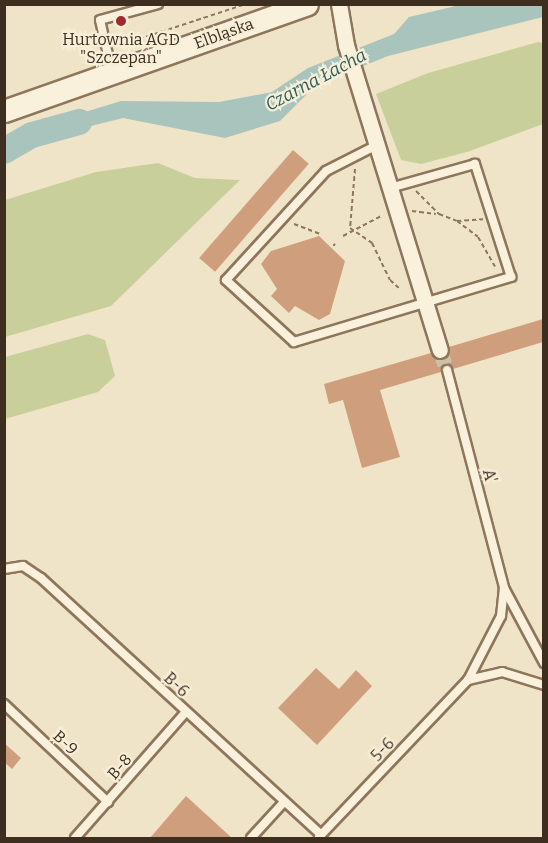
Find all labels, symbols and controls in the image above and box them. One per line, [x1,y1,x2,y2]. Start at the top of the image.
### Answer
marker: Hurtownia AGD "Szczepan" [114,14,128,28]
street label: Elbląska [192,14,256,54]
place label: Hurtownia AGD "Szczepan" [62,30,180,68]
water label: Czarna Łacha [262,44,370,116]
street label: A' [478,467,500,485]
street label: B-6 [160,669,192,701]
street label: B-9 [49,727,81,759]
street label: 5-6 [367,734,399,766]
street label: B-8 [104,750,136,784]

